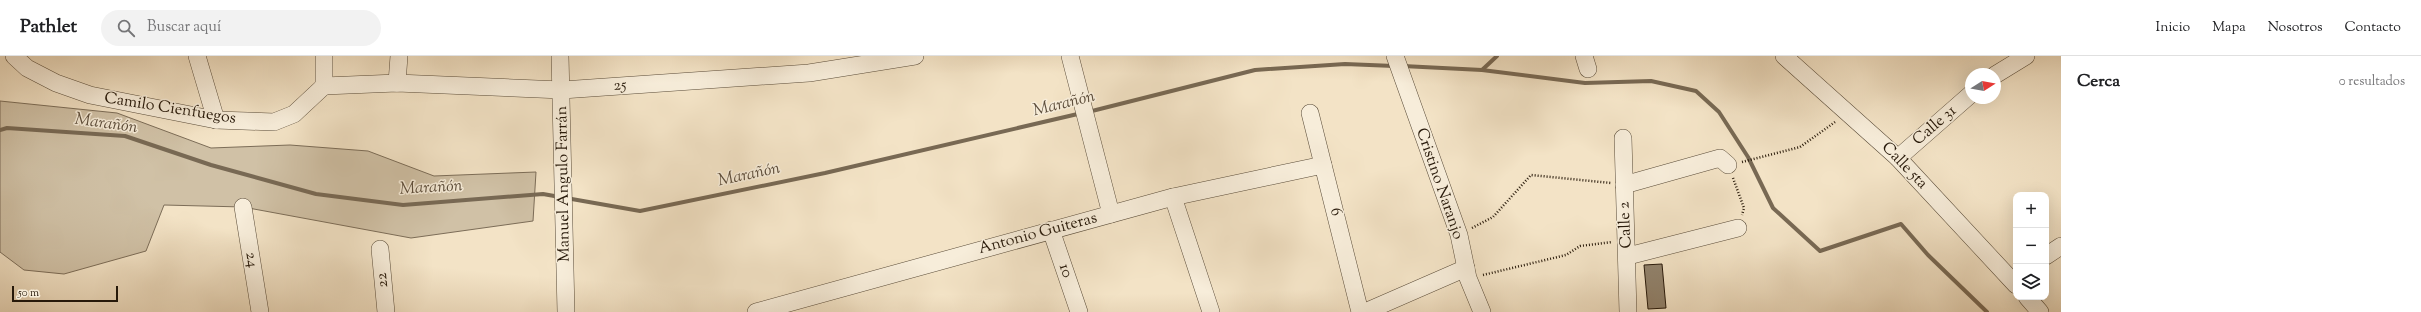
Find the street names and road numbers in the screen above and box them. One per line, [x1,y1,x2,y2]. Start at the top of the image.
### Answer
street label: 25 [613,74,628,98]
street label: Camilo Cienfuegos [102,87,238,131]
street label: Calle 31 [1908,100,1962,152]
street label: Manuel Angulo Farrán [551,105,577,262]
street label: Cristino Naranjo [1409,125,1469,243]
street label: Calle 5ta [1876,137,1933,195]
street label: Calle 2 [1613,200,1639,249]
street label: 6 [1323,205,1347,219]
street label: Antonio Guiteras [976,207,1100,261]
street label: 24 [238,251,264,269]
street label: 10 [1052,261,1078,281]
street label: 22 [371,271,395,288]

